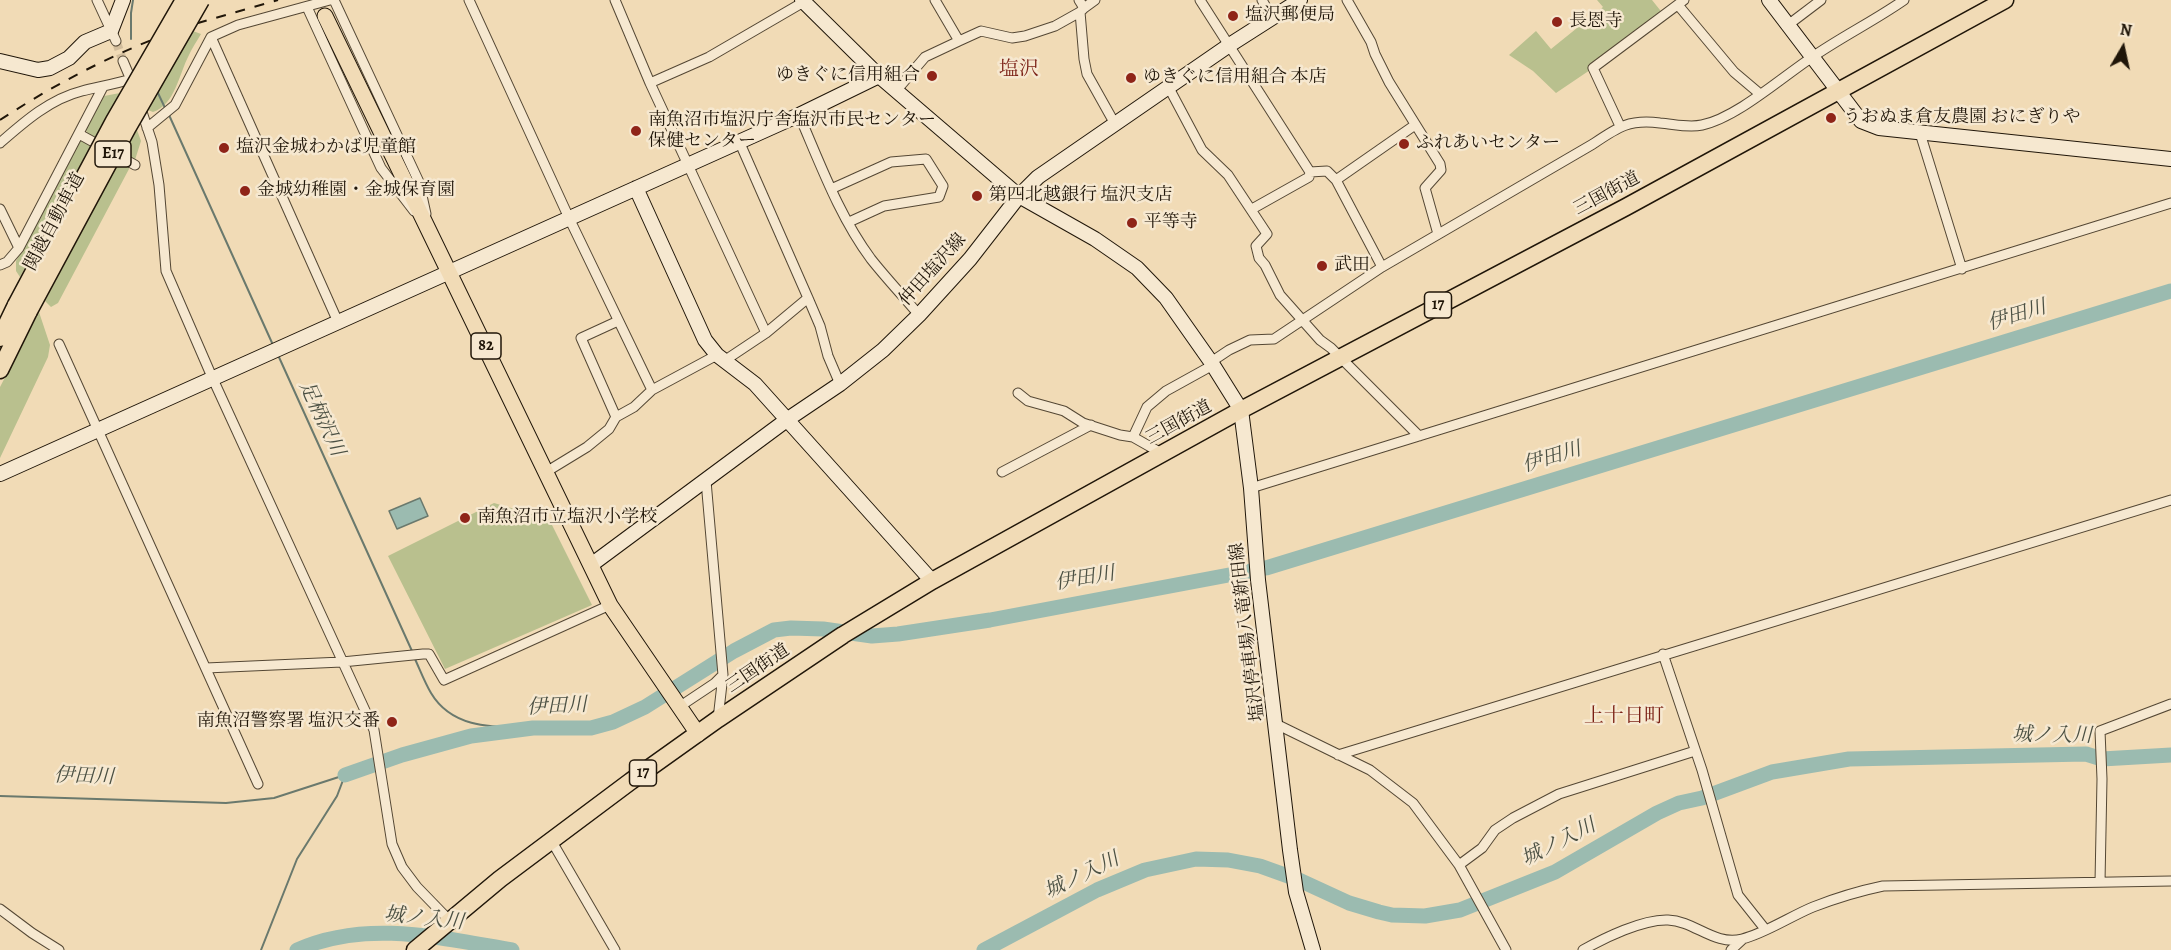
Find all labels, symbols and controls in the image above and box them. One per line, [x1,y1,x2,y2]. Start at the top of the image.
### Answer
place label: 塩沢郵便局 [1245,5,1335,27]
marker: 塩沢郵便局 [1226,9,1240,23]
place label: 長恩寺 [1569,11,1623,33]
marker: 長恩寺 [1550,15,1564,29]
north arrow [2093,18,2153,78]
text: N [2118,18,2133,42]
district label: 塩沢 [999,58,1039,82]
place label: ゆきぐに信用組合 [776,65,920,87]
place label: ゆきぐに信用組合 本店 [1143,67,1327,89]
marker: ゆきぐに信用組合 [925,69,939,83]
marker: ゆきぐに信用組合 本店 [1124,71,1138,85]
place label: うおぬま倉友農園 おにぎりや [1843,107,2081,129]
place label: 南魚沼市塩沢庁舎塩沢市民センター 保健センター [648,110,936,152]
marker: うおぬま倉友農園 おにぎりや [1824,111,1838,125]
marker: 南魚沼市塩沢庁舎塩沢市民センター 保健センター [629,124,643,138]
place label: ふれあいセンター [1416,133,1560,155]
place label: 塩沢金城わかば児童館 [236,137,416,159]
marker: ふれあいセンター [1397,137,1411,151]
road number: E17 [95,141,131,167]
marker: 塩沢金城わかば児童館 [217,141,231,155]
street label: 三国街道 [1570,168,1644,220]
street label: 関越自動車道 [20,169,90,275]
place label: 金城幼稚園・金城保育園 [257,180,455,202]
marker: 金城幼稚園・金城保育園 [238,184,252,198]
place label: 第四北越銀行 塩沢支店 [989,185,1173,207]
marker: 第四北越銀行 塩沢支店 [970,189,984,203]
place label: 平等寺 [1144,212,1198,234]
marker: 平等寺 [1125,216,1139,230]
street label: 仲田塩沢線 [895,229,971,311]
place label: 武田 [1334,255,1370,277]
marker: 武田 [1315,259,1329,273]
road number: 17 [1424,292,1452,318]
water label: 伊田川 [1985,296,2049,336]
road number: 82 [471,333,501,359]
water label: 足柄沢川 [293,378,349,460]
street label: 三国街道 [1142,396,1216,450]
water label: 伊田川 [1520,438,1584,478]
place label: 南魚沼市立塩沢小学校 [477,507,657,529]
marker: 南魚沼市立塩沢小学校 [458,511,472,525]
street label: 塩沢停車場八竜新田線 [1226,541,1270,723]
water label: 伊田川 [1053,562,1117,596]
street label: 三国街道 [722,640,794,698]
water label: 伊田川 [526,693,588,721]
district label: 上十日町 [1584,705,1664,729]
place label: 南魚沼警察署 塩沢交番 [196,711,380,733]
marker: 南魚沼警察署 塩沢交番 [385,715,399,729]
water label: 城ノ入川 [2012,723,2092,749]
road number: 17 [630,760,656,786]
water label: 伊田川 [54,764,114,790]
water label: 城ノ入川 [1518,814,1600,872]
water label: 城ノ入川 [1041,848,1123,904]
water label: 城ノ入川 [383,903,465,935]

